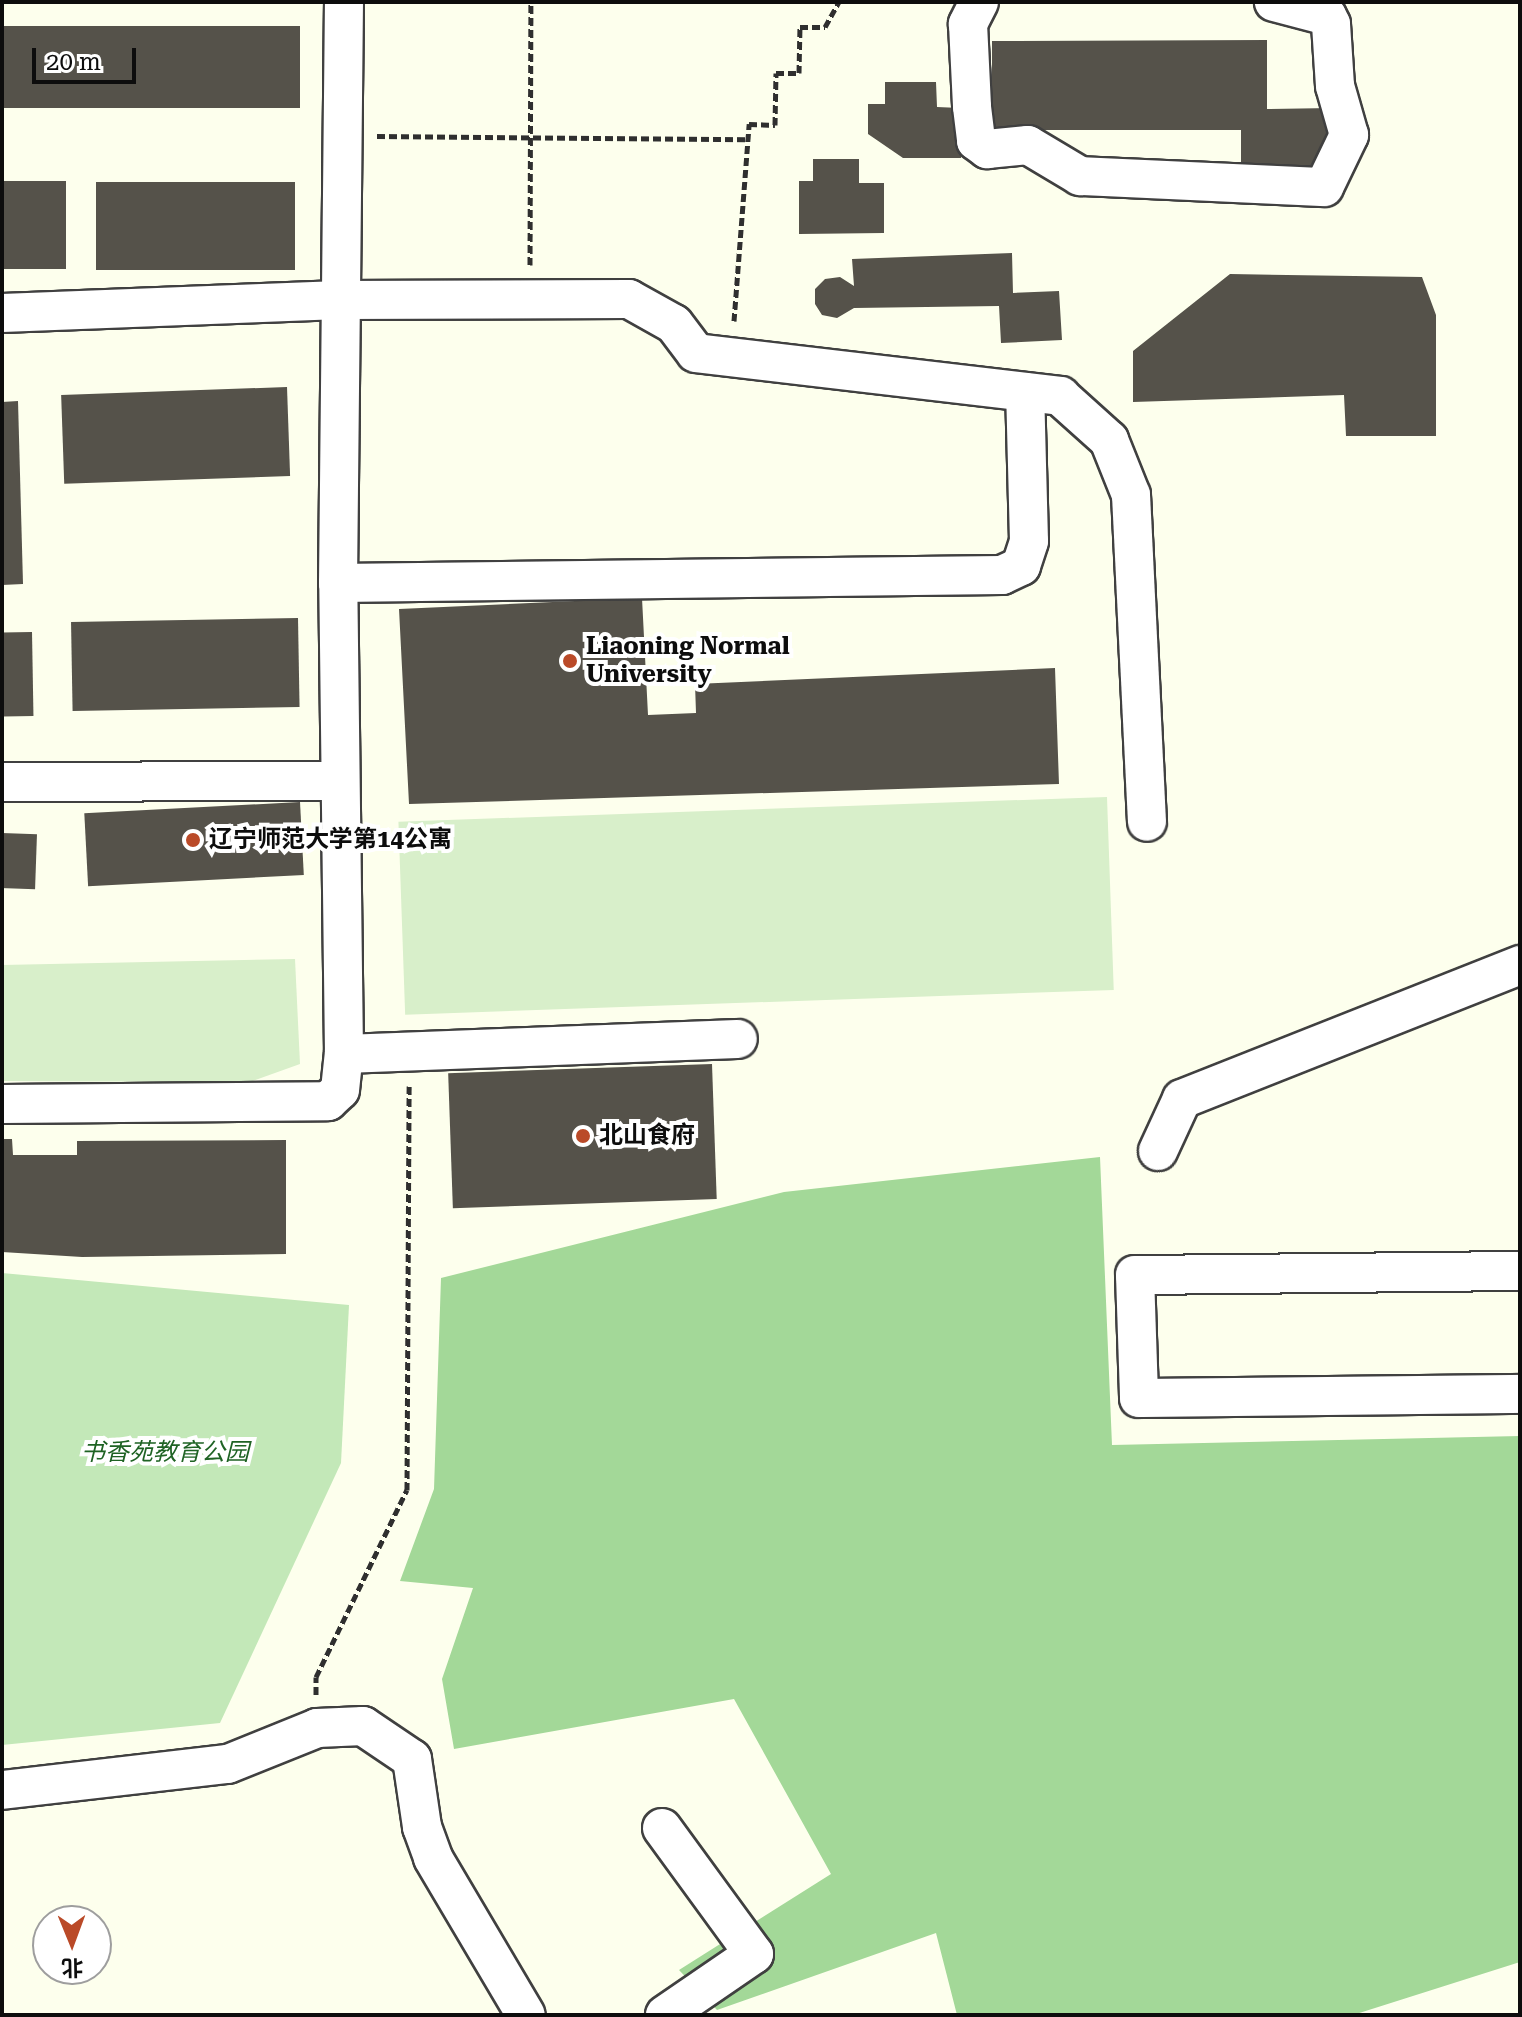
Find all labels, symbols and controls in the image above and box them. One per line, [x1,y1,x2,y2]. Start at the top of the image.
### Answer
scale bar [36,32,140,82]
text: 20 m [46,48,101,76]
place label: Liaoning Normal University [586,633,790,689]
marker: Liaoning Normal University [561,652,579,670]
place label: 辽宁师范大学第14公寓 [209,826,452,854]
marker: 辽宁师范大学第14公寓 [184,831,202,849]
place label: 北山食府 [599,1122,695,1150]
marker: 北山食府 [574,1127,592,1145]
park label: 书香苑教育公园 [81,1439,249,1467]
north arrow [32,1905,112,1985]
text: 北 [61,1955,84,1980]

